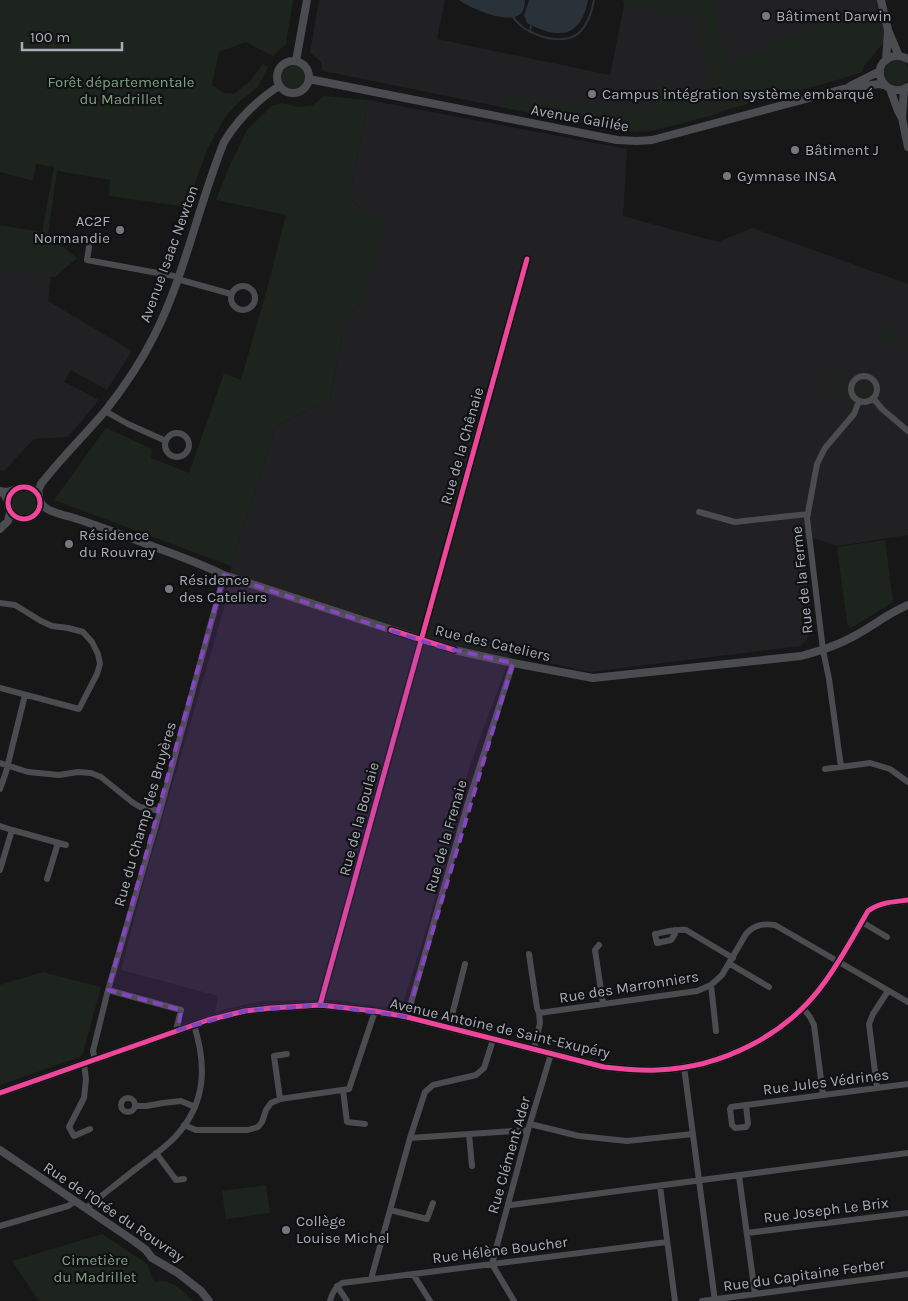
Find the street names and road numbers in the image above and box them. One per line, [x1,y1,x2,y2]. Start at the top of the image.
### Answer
street label: Avenue Galilée [530,101,630,135]
street label: Avenue Isaac Newton [136,183,202,325]
street label: Rue de la Chênaie [437,385,487,507]
street label: Rue de la Ferme [787,525,817,635]
street label: Rue des Cateliers [433,621,553,665]
street label: Rue du Champ des Bruyères [110,719,180,909]
street label: Rue de la Boulaie [335,760,383,878]
street label: Rue de la Frenaie [421,778,471,894]
street label: Rue des Marronniers [558,967,700,1007]
street label: Avenue Antoine de Saint-Exupéry [388,994,612,1062]
street label: Rue Jules Védrines [762,1065,890,1099]
street label: Rue Clément Ader [484,1094,535,1216]
street label: Rue de l'Orée du Rouvray [40,1158,188,1266]
street label: Rue Joseph Le Brix [762,1193,890,1227]
street label: Rue Hélène Boucher [431,1233,569,1267]
street label: Rue du Capitaine Ferber [722,1255,887,1295]

